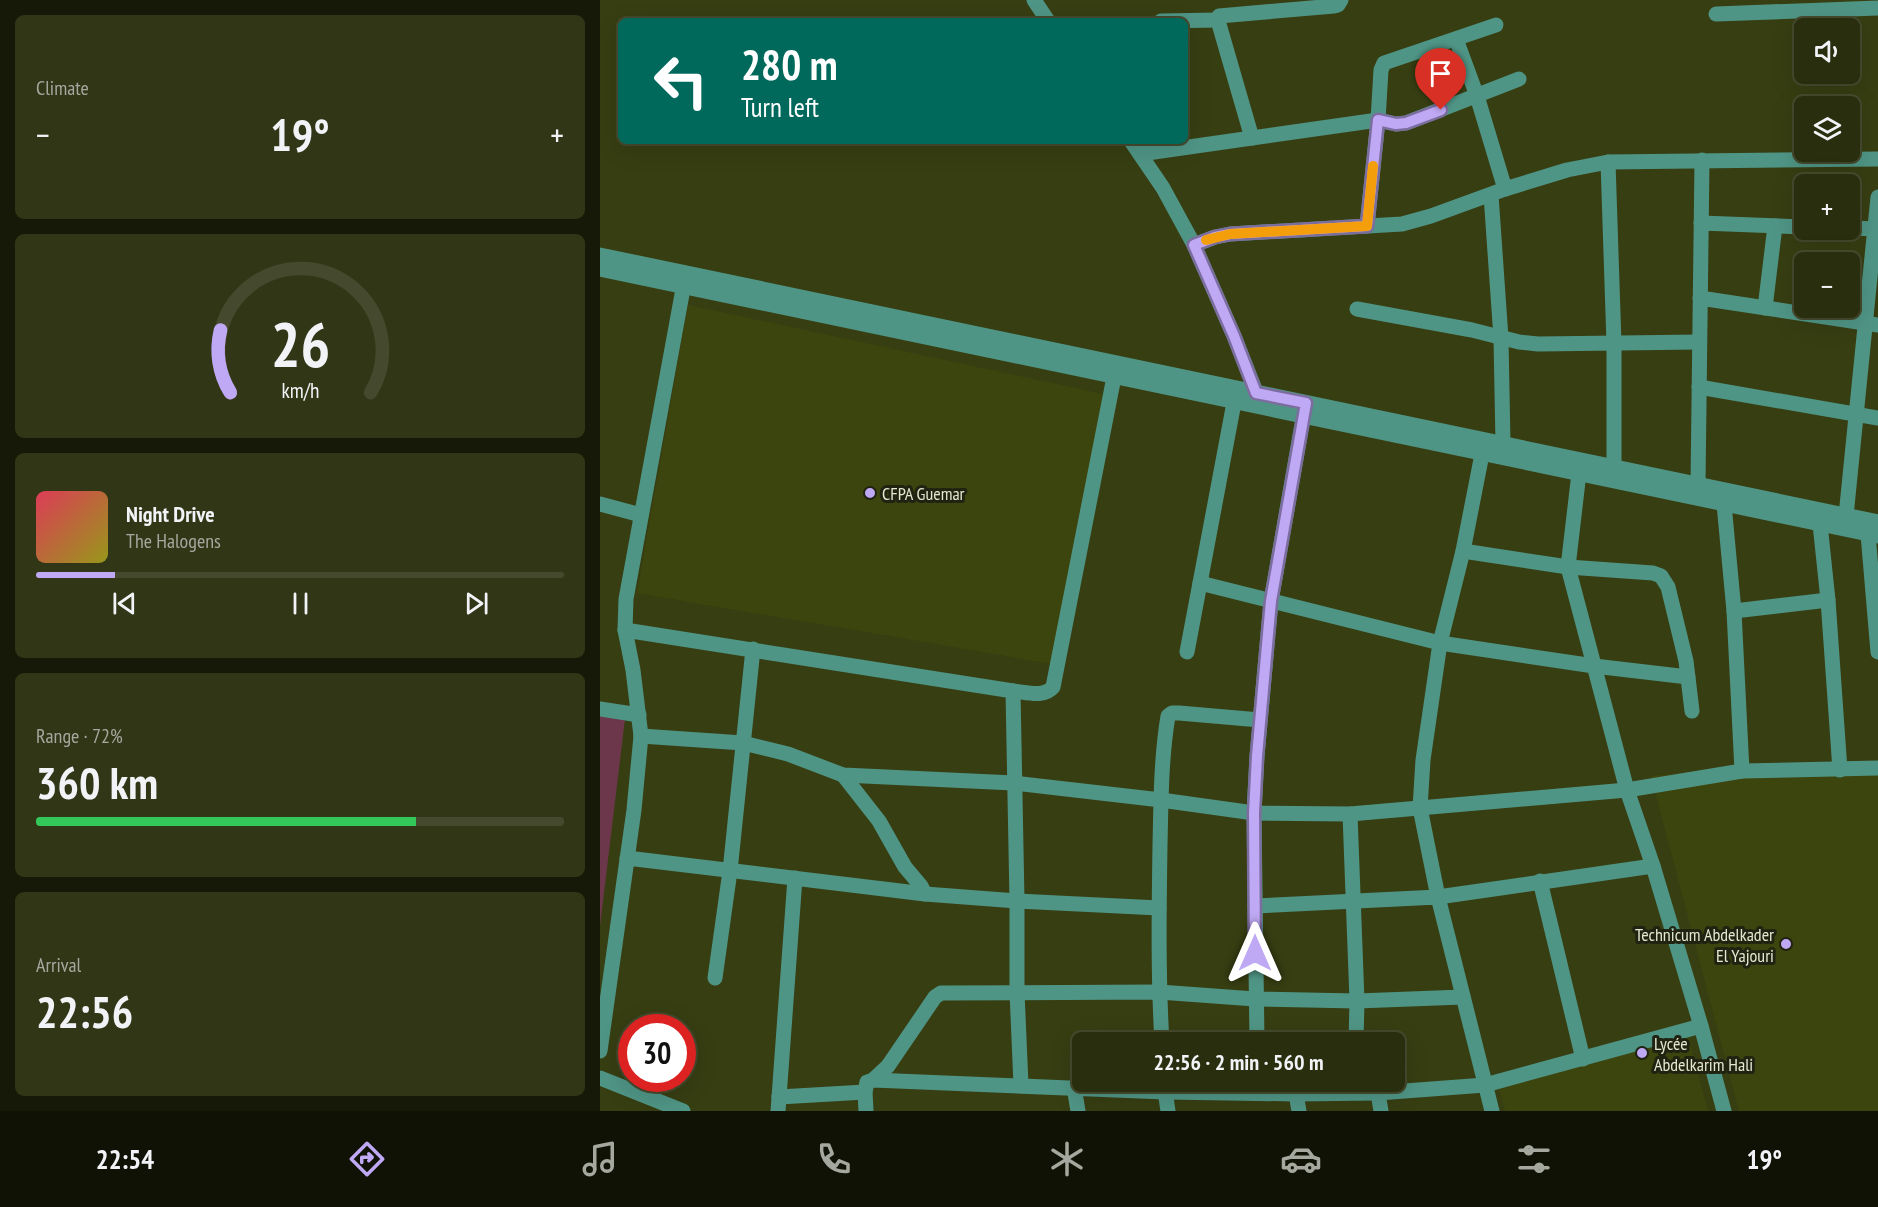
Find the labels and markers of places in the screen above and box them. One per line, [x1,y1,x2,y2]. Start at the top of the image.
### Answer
pin [1415,48,1466,110]
place label: CFPA Guemar [882,482,965,505]
marker: CFPA Guemar [863,486,877,500]
place label: Technicum Abdelkader El Yajouri [1635,923,1774,967]
marker: Technicum Abdelkader El Yajouri [1779,937,1793,951]
place label: Lycée Abdelkarim Hali [1654,1032,1753,1076]
marker: Lycée Abdelkarim Hali [1635,1046,1649,1060]

